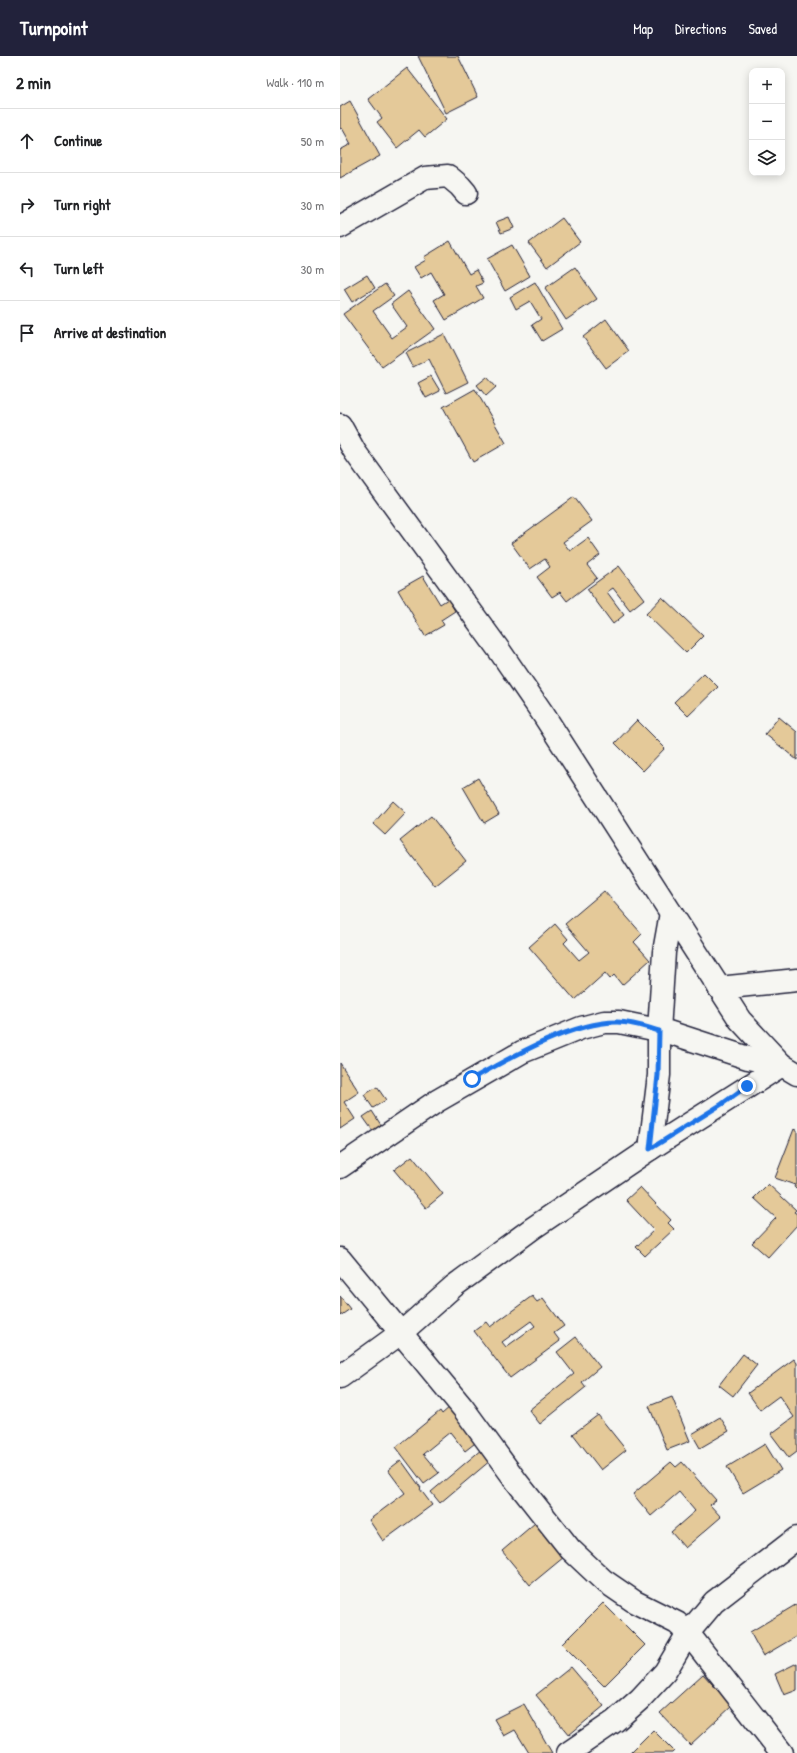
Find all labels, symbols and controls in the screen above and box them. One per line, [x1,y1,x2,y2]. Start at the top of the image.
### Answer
text: Turnpoint [20,15,88,41]
text: Map [633,19,653,38]
text: Directions [675,19,726,38]
text: Saved [748,19,777,38]
map controls [749,68,785,176]
button: + [749,68,785,104]
text: 2 min [16,71,51,94]
text: Walk · 110 m [266,73,324,91]
button: − [749,104,785,140]
icon: ahead [16,130,38,152]
text: Continue [54,130,102,151]
text: 50 m [301,132,324,150]
button: layers [749,140,785,176]
icon: right [16,194,38,216]
text: Turn right [54,194,110,215]
text: 30 m [301,196,324,214]
icon: left [16,258,38,280]
text: Turn left [54,258,104,279]
text: 30 m [301,260,324,278]
icon: arrive [16,322,38,344]
text: Arrive at destination [54,322,166,343]
route start [463,1070,481,1088]
route end [738,1077,756,1095]

